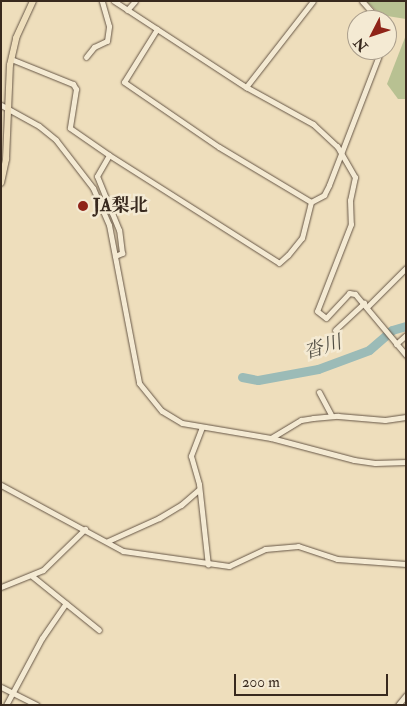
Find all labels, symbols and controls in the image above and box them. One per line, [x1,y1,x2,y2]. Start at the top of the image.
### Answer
north arrow [347,10,397,60]
text: N [351,34,372,55]
place label: JA梨北 [93,195,148,217]
marker: JA梨北 [77,200,89,212]
water label: 沓川 [301,332,345,364]
scale bar [237,664,391,696]
text: 200 m [242,673,280,692]

